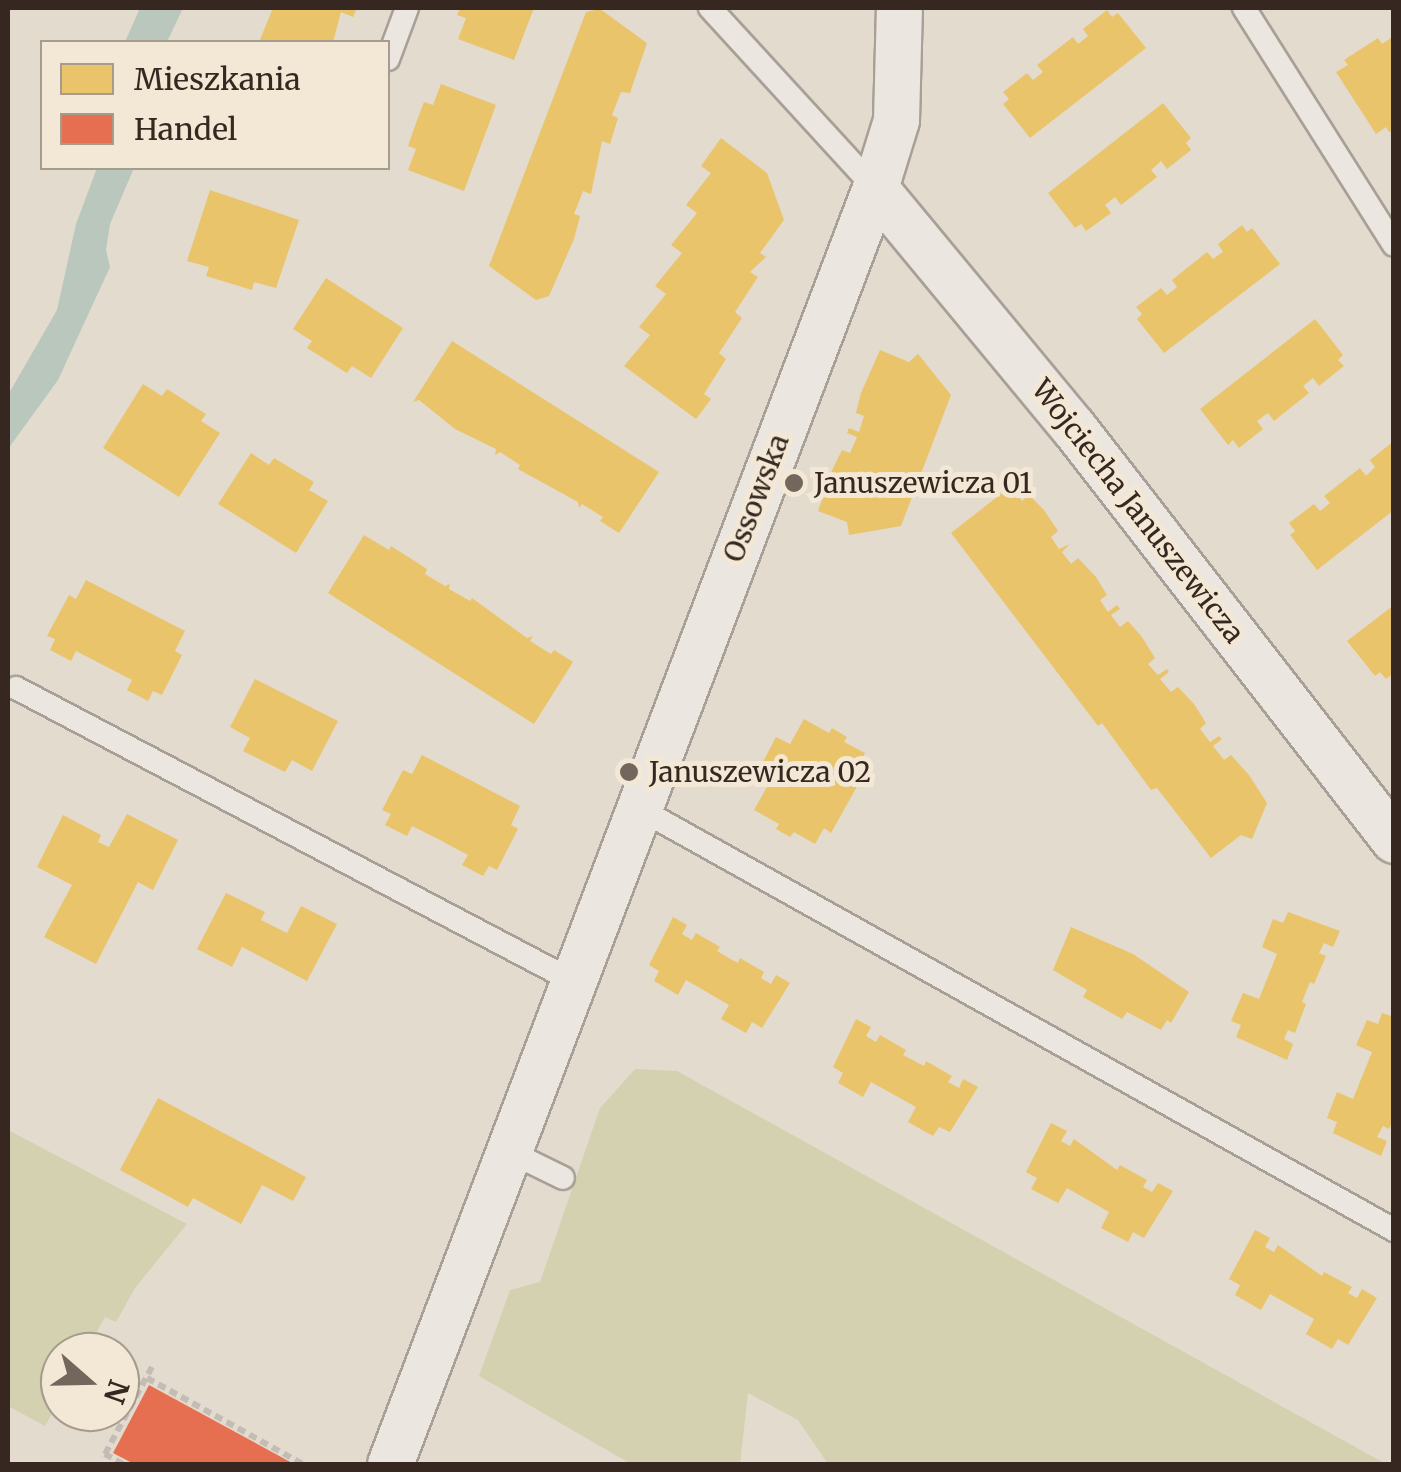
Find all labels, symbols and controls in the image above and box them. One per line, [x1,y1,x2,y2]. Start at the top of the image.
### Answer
legend [40,40,390,170]
text: Mieszkania [134,60,301,98]
text: Handel [134,110,237,148]
street label: Wojciecha Januszewicza [1025,373,1251,649]
street label: Ossowska [716,429,796,567]
place label: Januszewicza 01 [814,466,1032,500]
marker: Januszewicza 01 [783,472,805,494]
place label: Januszewicza 02 [649,755,871,789]
marker: Januszewicza 02 [618,761,640,783]
north arrow [40,1332,140,1432]
text: N [96,1375,137,1408]

